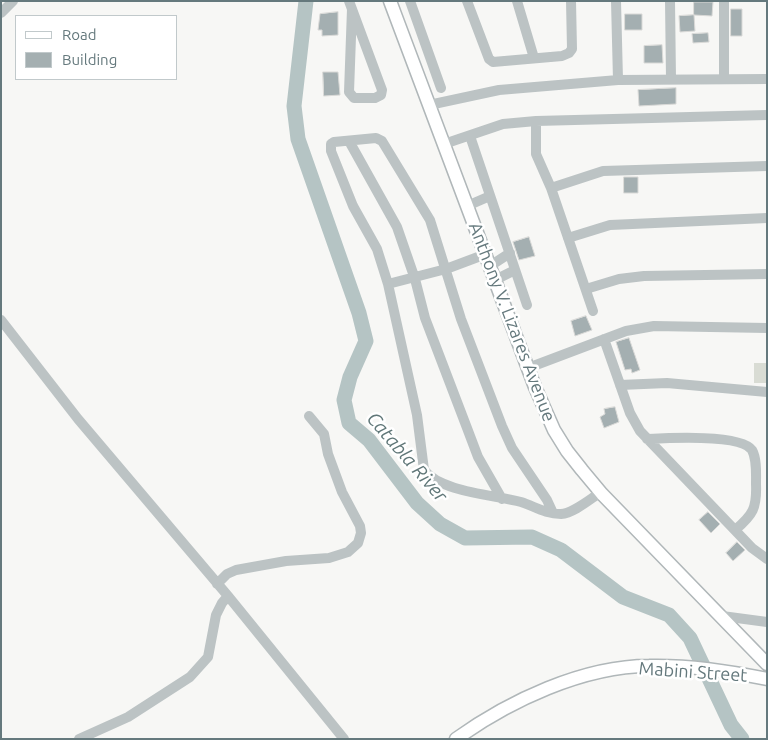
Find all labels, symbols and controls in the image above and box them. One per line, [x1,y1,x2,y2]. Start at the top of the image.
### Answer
legend [15,15,178,80]
text: Road [62,26,97,43]
text: Building [62,51,117,68]
street label: Anthony V. Lizares Avenue [464,219,560,425]
water label: Catabla River [362,407,452,507]
street label: Mabini Street [638,657,748,687]

